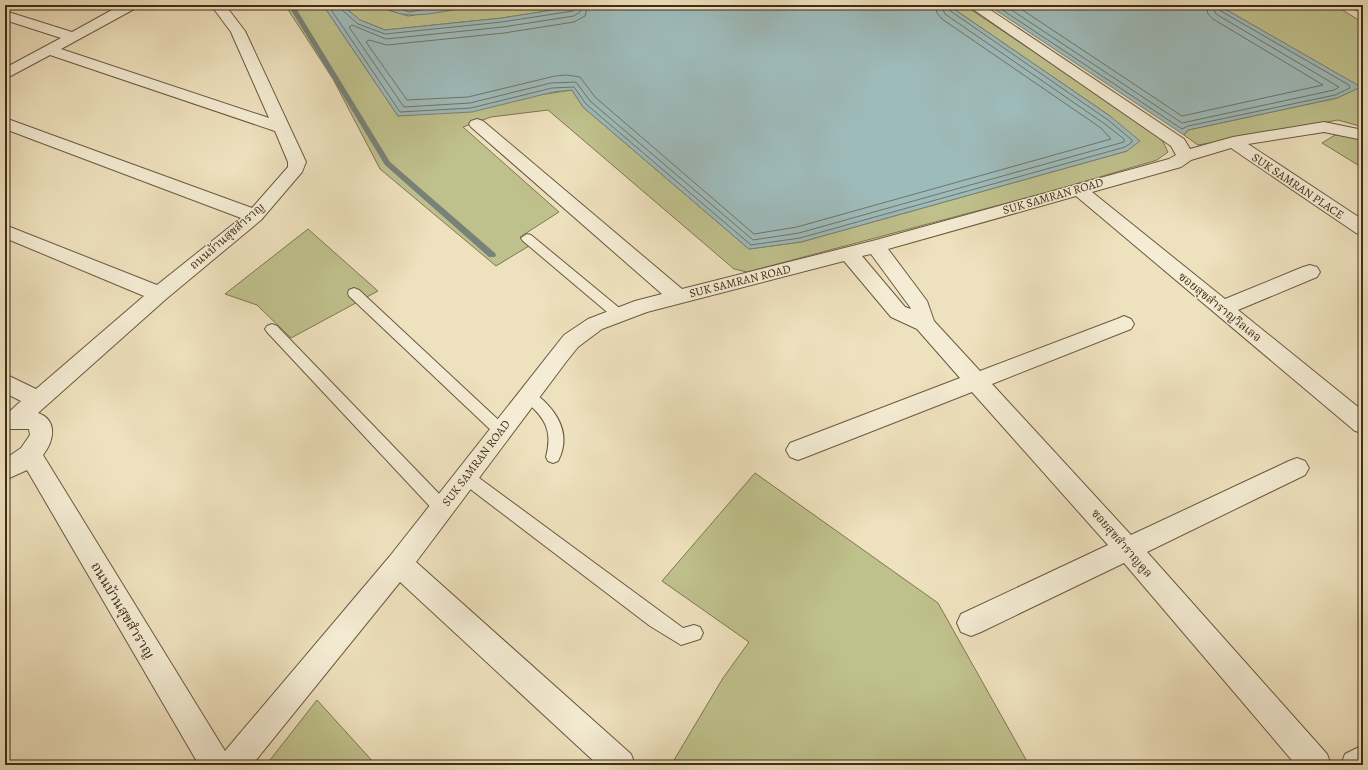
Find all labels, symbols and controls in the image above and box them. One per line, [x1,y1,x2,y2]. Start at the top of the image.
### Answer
street label: SUK SAMRAN PLACE [1249,149,1347,223]
street label: SUK SAMRAN ROAD [1001,174,1105,218]
street label: ถนนบ้านสุขสำราญ [186,199,268,273]
street label: SUK SAMRAN ROAD [688,261,792,301]
street label: ซอยสุขสำราญวิลเลจ [1175,268,1265,346]
street label: SUK SAMRAN ROAD [438,417,514,509]
street label: ซอยสุขสำราญคูล [1088,505,1156,581]
street label: ถนนบ้านสุขสำราญ [86,558,159,662]

